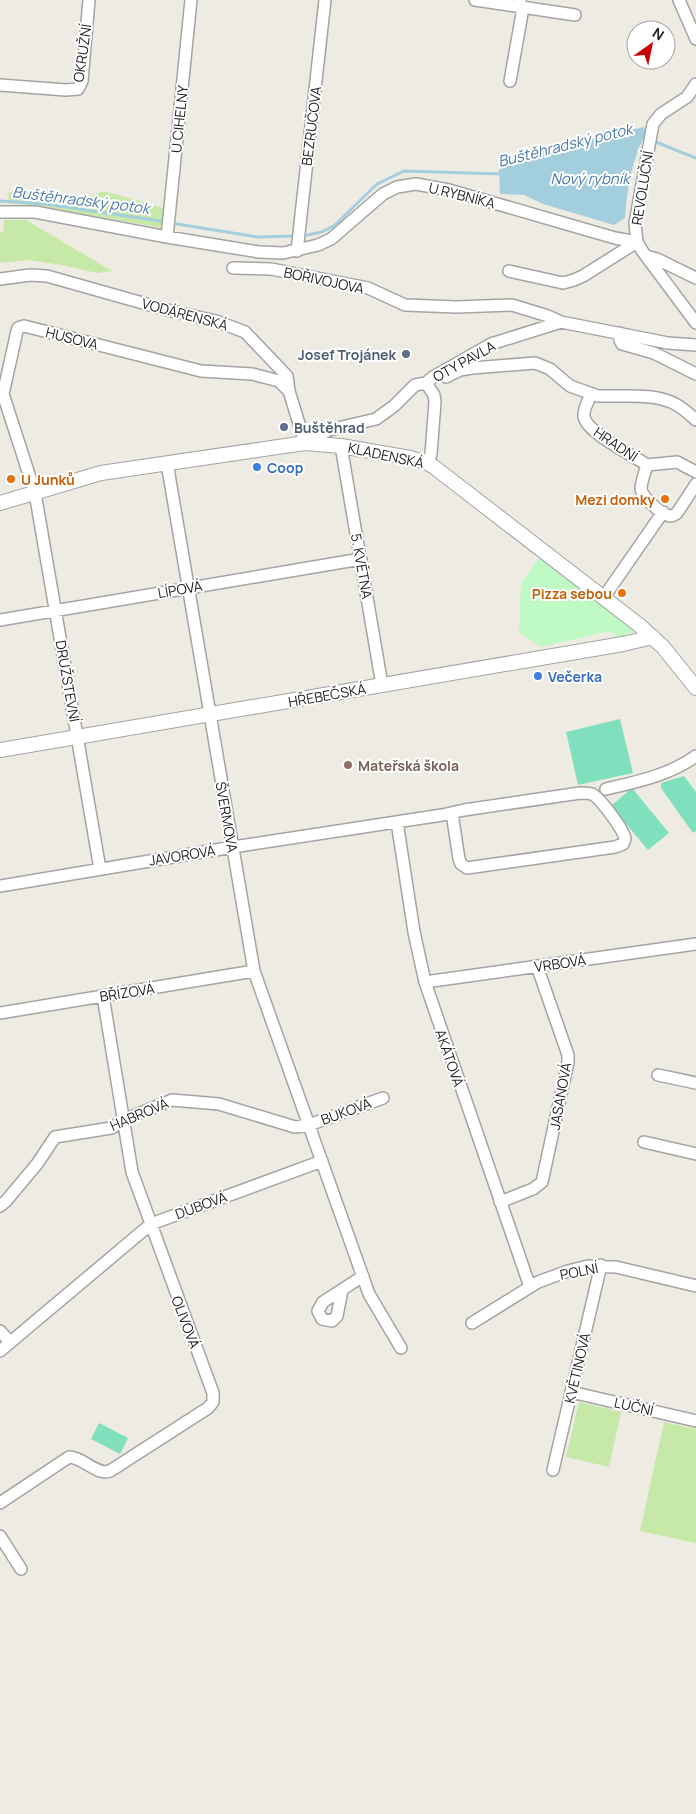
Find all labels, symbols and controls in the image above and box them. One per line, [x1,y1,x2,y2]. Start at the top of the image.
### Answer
north arrow [626,20,676,70]
street label: OKRUŽNÍ [69,23,95,83]
text: N [649,23,668,44]
street label: U CIHELNY [166,84,192,154]
street label: BEZRUČOVA [297,85,325,167]
water label: Buštěhradský potok [496,118,637,172]
street label: REVOLUČNÍ [627,149,657,227]
water label: Nový rybník [550,168,632,189]
street label: U RYBNÍKA [427,178,497,212]
water label: Buštěhradský potok [11,181,153,219]
street label: BOŘIVOJOVA [282,262,366,298]
street label: VODÁRENSKÁ [140,293,230,335]
street label: HUSOVA [44,322,100,354]
street label: OTY PAVLA [429,336,499,386]
place label: Josef Trojánek [298,345,396,364]
marker: Josef Trojánek [400,348,412,360]
place label: Buštěhrad [294,418,365,437]
marker: Buštěhrad [278,421,290,433]
street label: HRADNÍ [590,422,642,466]
street label: KLADENSKÁ [346,438,426,472]
place label: Coop [267,458,304,477]
marker: Coop [251,461,263,473]
place label: U Junků [21,470,75,489]
marker: U Junků [5,473,17,485]
place label: Mezi domky [575,490,655,509]
marker: Mezi domky [659,493,671,505]
street label: 5. KVĚTNA [347,532,377,600]
street label: LÍPOVÁ [156,576,204,602]
place label: Pizza sebou [532,584,612,603]
marker: Pizza sebou [616,587,628,599]
street label: DRUŽSTEVNÍ [51,639,85,723]
place label: Večerka [548,667,602,686]
marker: Večerka [532,670,544,682]
street label: HŘEBEČSKÁ [287,679,368,711]
place label: Mateřská škola [358,756,459,775]
marker: Mateřská škola [342,759,354,771]
street label: ŠVERMOVA [211,780,243,854]
street label: JAVOROVÁ [147,840,217,870]
street label: VRBOVÁ [533,950,587,976]
street label: BŘÍZOVÁ [98,978,156,1006]
street label: AKÁTOVÁ [431,1027,469,1089]
street label: JASANOVÁ [545,1061,575,1131]
street label: HABROVÁ [107,1093,171,1135]
street label: BUKOVÁ [318,1093,374,1129]
street label: DUBOVÁ [172,1187,230,1223]
street label: POLNÍ [558,1258,600,1284]
street label: OLIVOVÁ [167,1293,205,1351]
street label: KVĚTINOVÁ [560,1331,594,1405]
street label: LUČNÍ [612,1392,656,1420]

